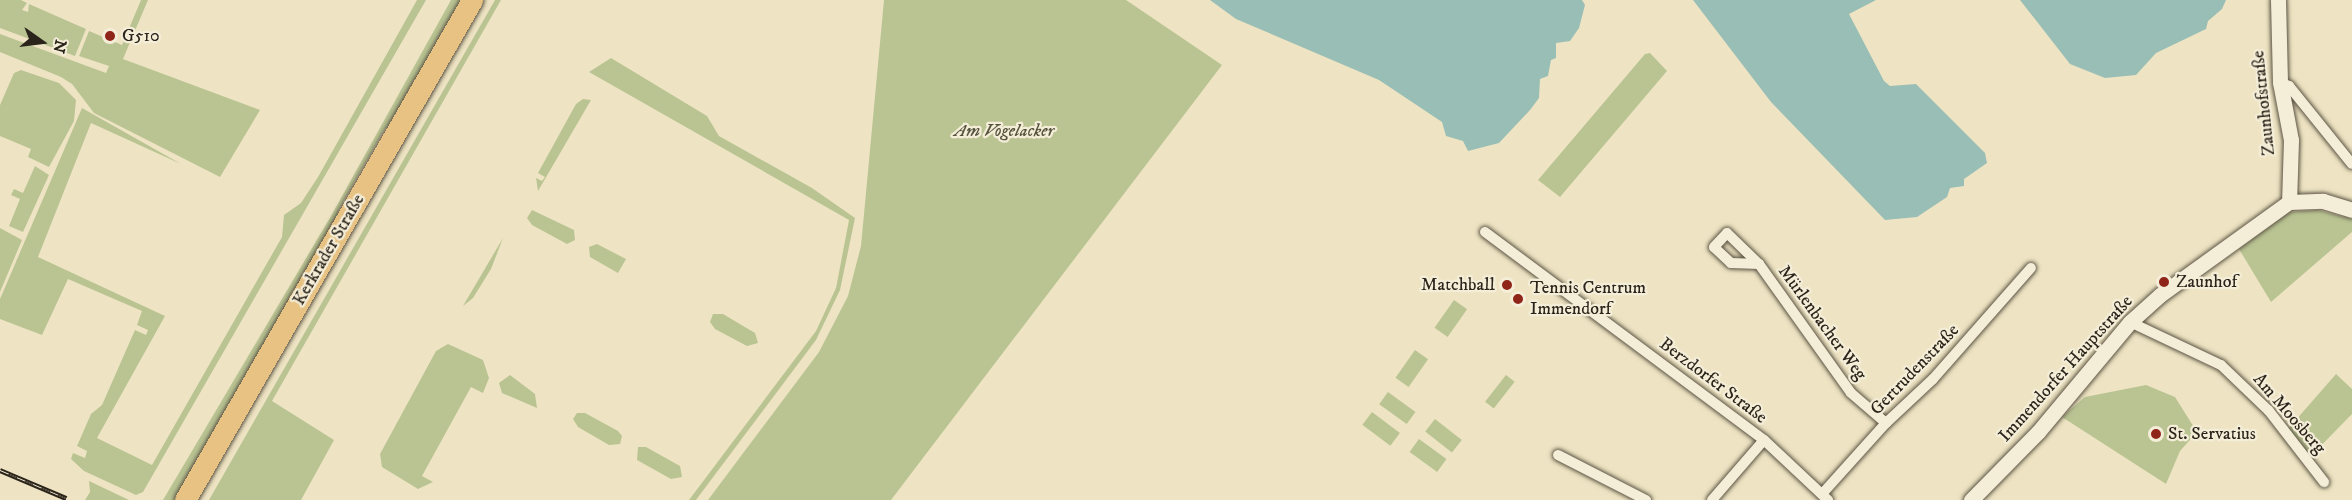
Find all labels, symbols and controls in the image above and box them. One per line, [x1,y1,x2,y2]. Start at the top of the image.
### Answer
north arrow [12,12,72,72]
place label: G510 [122,25,160,47]
marker: G510 [103,29,117,43]
text: N [48,38,71,55]
street label: Zaunhofstraße [2248,49,2280,157]
park label: Am Vogelacker [954,120,1054,142]
street label: Kerkrader Straße [288,191,370,309]
street label: Mürlenbacher Weg [1773,261,1871,385]
place label: Zaunhof [2176,271,2237,293]
place label: Matchball [1421,274,1495,296]
marker: Zaunhof [2157,275,2171,289]
marker: Matchball [1500,278,1514,292]
place label: Tennis Centrum Immendorf [1530,278,1646,320]
street label: Immendorfer Hauptstraße [1994,291,2138,447]
marker: Tennis Centrum Immendorf [1511,292,1525,306]
street label: Gertrudenstraße [1866,320,1964,420]
street label: Berzdorfer Straße [1655,333,1771,429]
street label: Am Moosberg [2248,369,2330,459]
place label: St. Servatius [2168,423,2256,445]
marker: St. Servatius [2149,427,2163,441]

